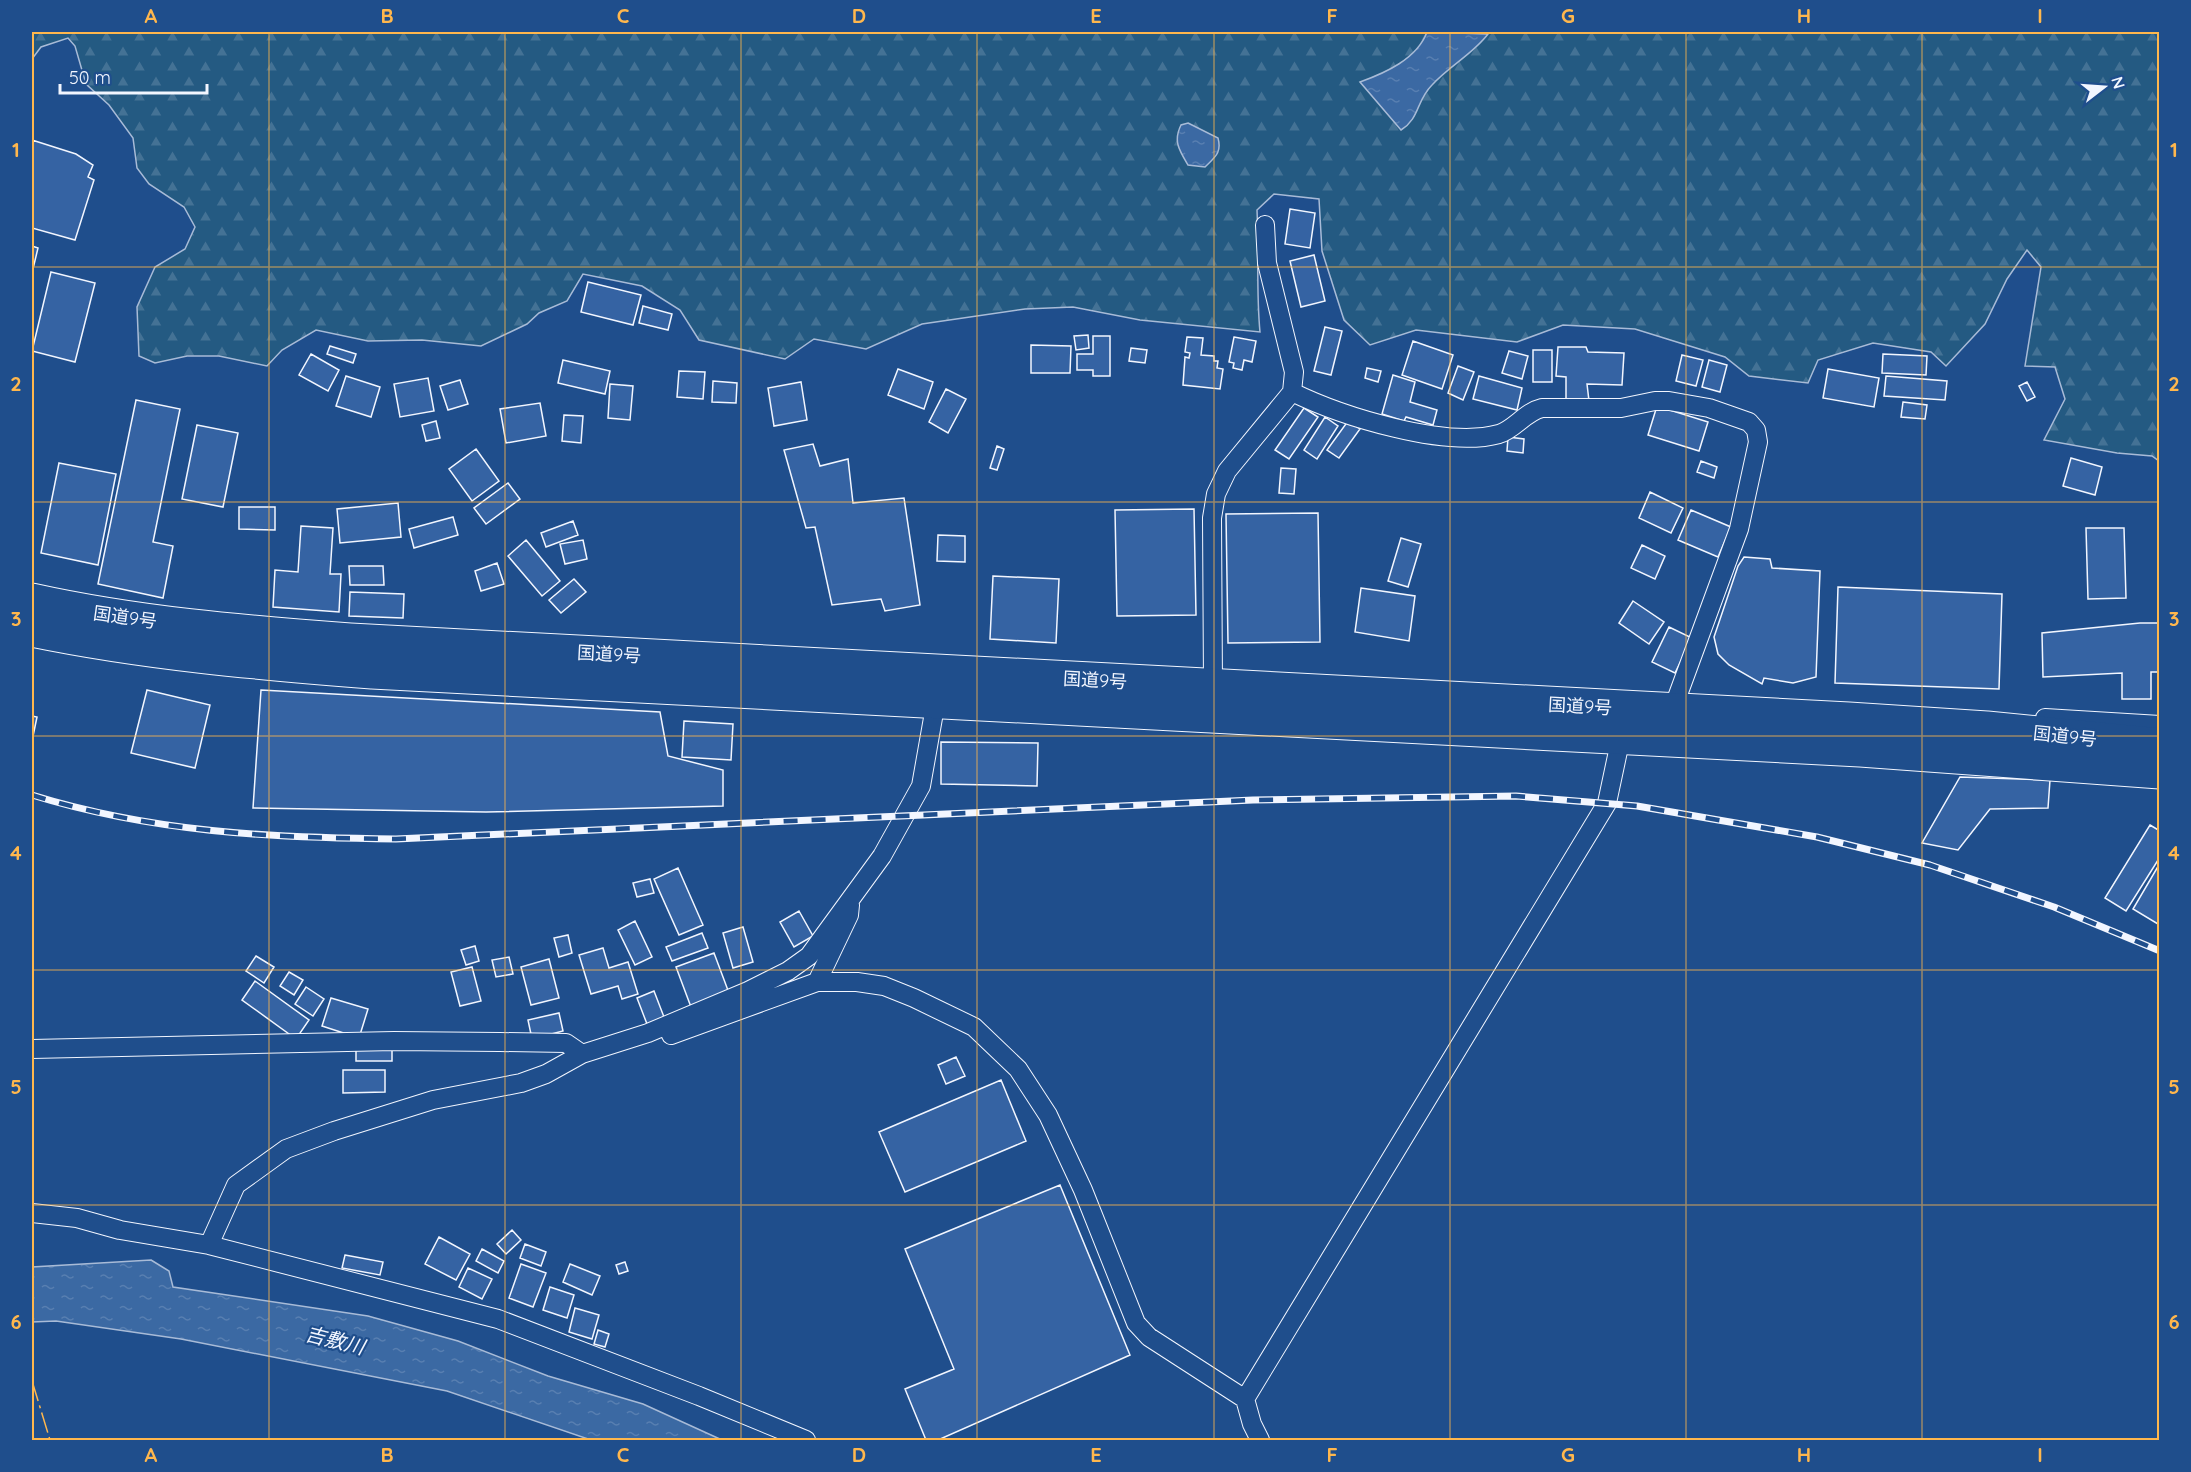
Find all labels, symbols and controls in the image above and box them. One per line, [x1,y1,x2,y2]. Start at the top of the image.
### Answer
text: A [145,3,158,28]
text: B [380,3,394,28]
text: C [617,3,630,28]
text: D [852,3,866,28]
text: E [1090,3,1102,28]
text: F [1326,3,1338,28]
text: G [1561,3,1575,28]
text: H [1797,3,1811,28]
text: I [2037,3,2043,28]
scale bar [60,57,207,95]
north arrow [2074,57,2134,117]
text: 50 m [69,66,111,89]
text: N [2107,74,2130,91]
text: 1 [12,137,20,162]
text: 1 [2170,137,2178,162]
text: 2 [10,371,22,396]
text: 2 [2168,371,2180,396]
street label: 国道9号 [92,601,158,633]
text: 3 [11,606,21,631]
text: 3 [2169,606,2179,631]
street label: 国道9号 [576,641,642,667]
street label: 国道9号 [1062,667,1128,693]
street label: 国道9号 [1547,693,1613,719]
street label: 国道9号 [2032,721,2098,751]
text: 4 [10,840,22,865]
text: 4 [2168,840,2180,865]
text: 5 [10,1074,22,1099]
text: 5 [2168,1074,2180,1099]
text: 6 [10,1309,22,1334]
text: 6 [2168,1309,2180,1334]
water label: 吉敷川 [303,1321,369,1360]
text: A [145,1442,158,1467]
text: B [380,1442,394,1467]
text: C [617,1442,630,1467]
text: D [852,1442,866,1467]
text: E [1090,1442,1102,1467]
text: F [1326,1442,1338,1467]
text: G [1561,1442,1575,1467]
text: H [1797,1442,1811,1467]
text: I [2037,1442,2043,1467]

